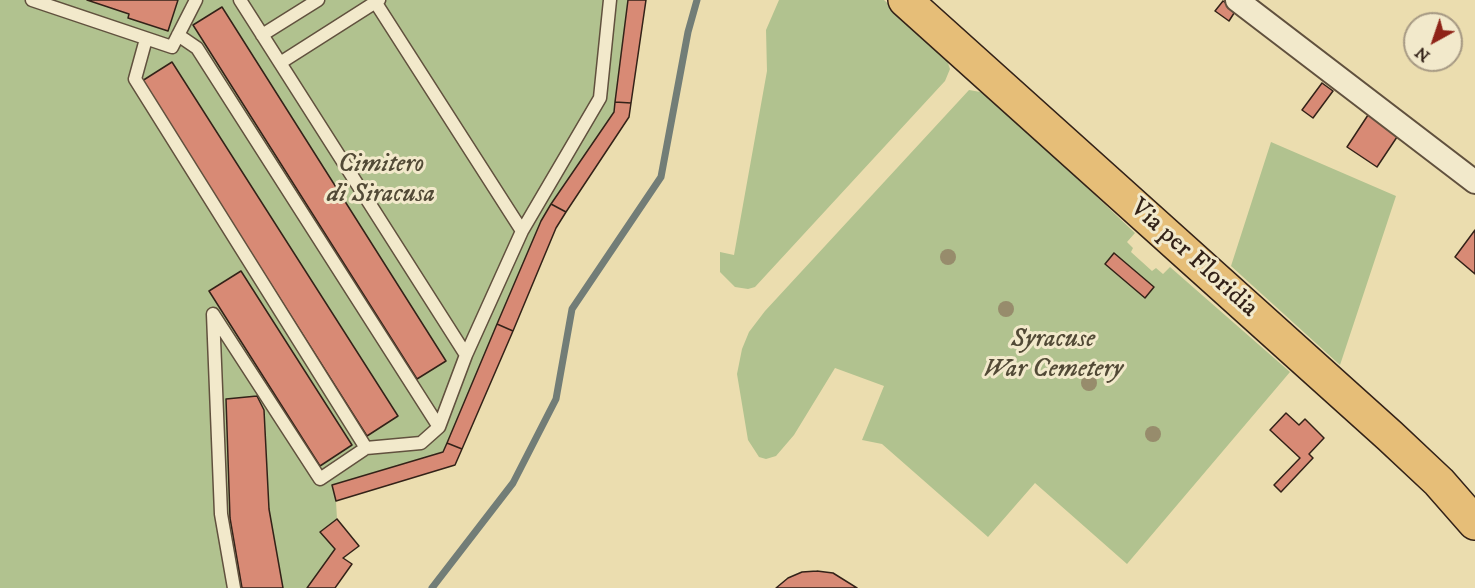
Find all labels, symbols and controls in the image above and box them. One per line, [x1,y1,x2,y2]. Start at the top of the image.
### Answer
north arrow [1403,12,1463,72]
text: N [1411,42,1434,66]
park label: Cimitero di Siracusa [327,150,435,212]
street label: Via per Floridia [1122,193,1264,325]
park label: Syracuse War Cemetery [983,325,1123,386]

